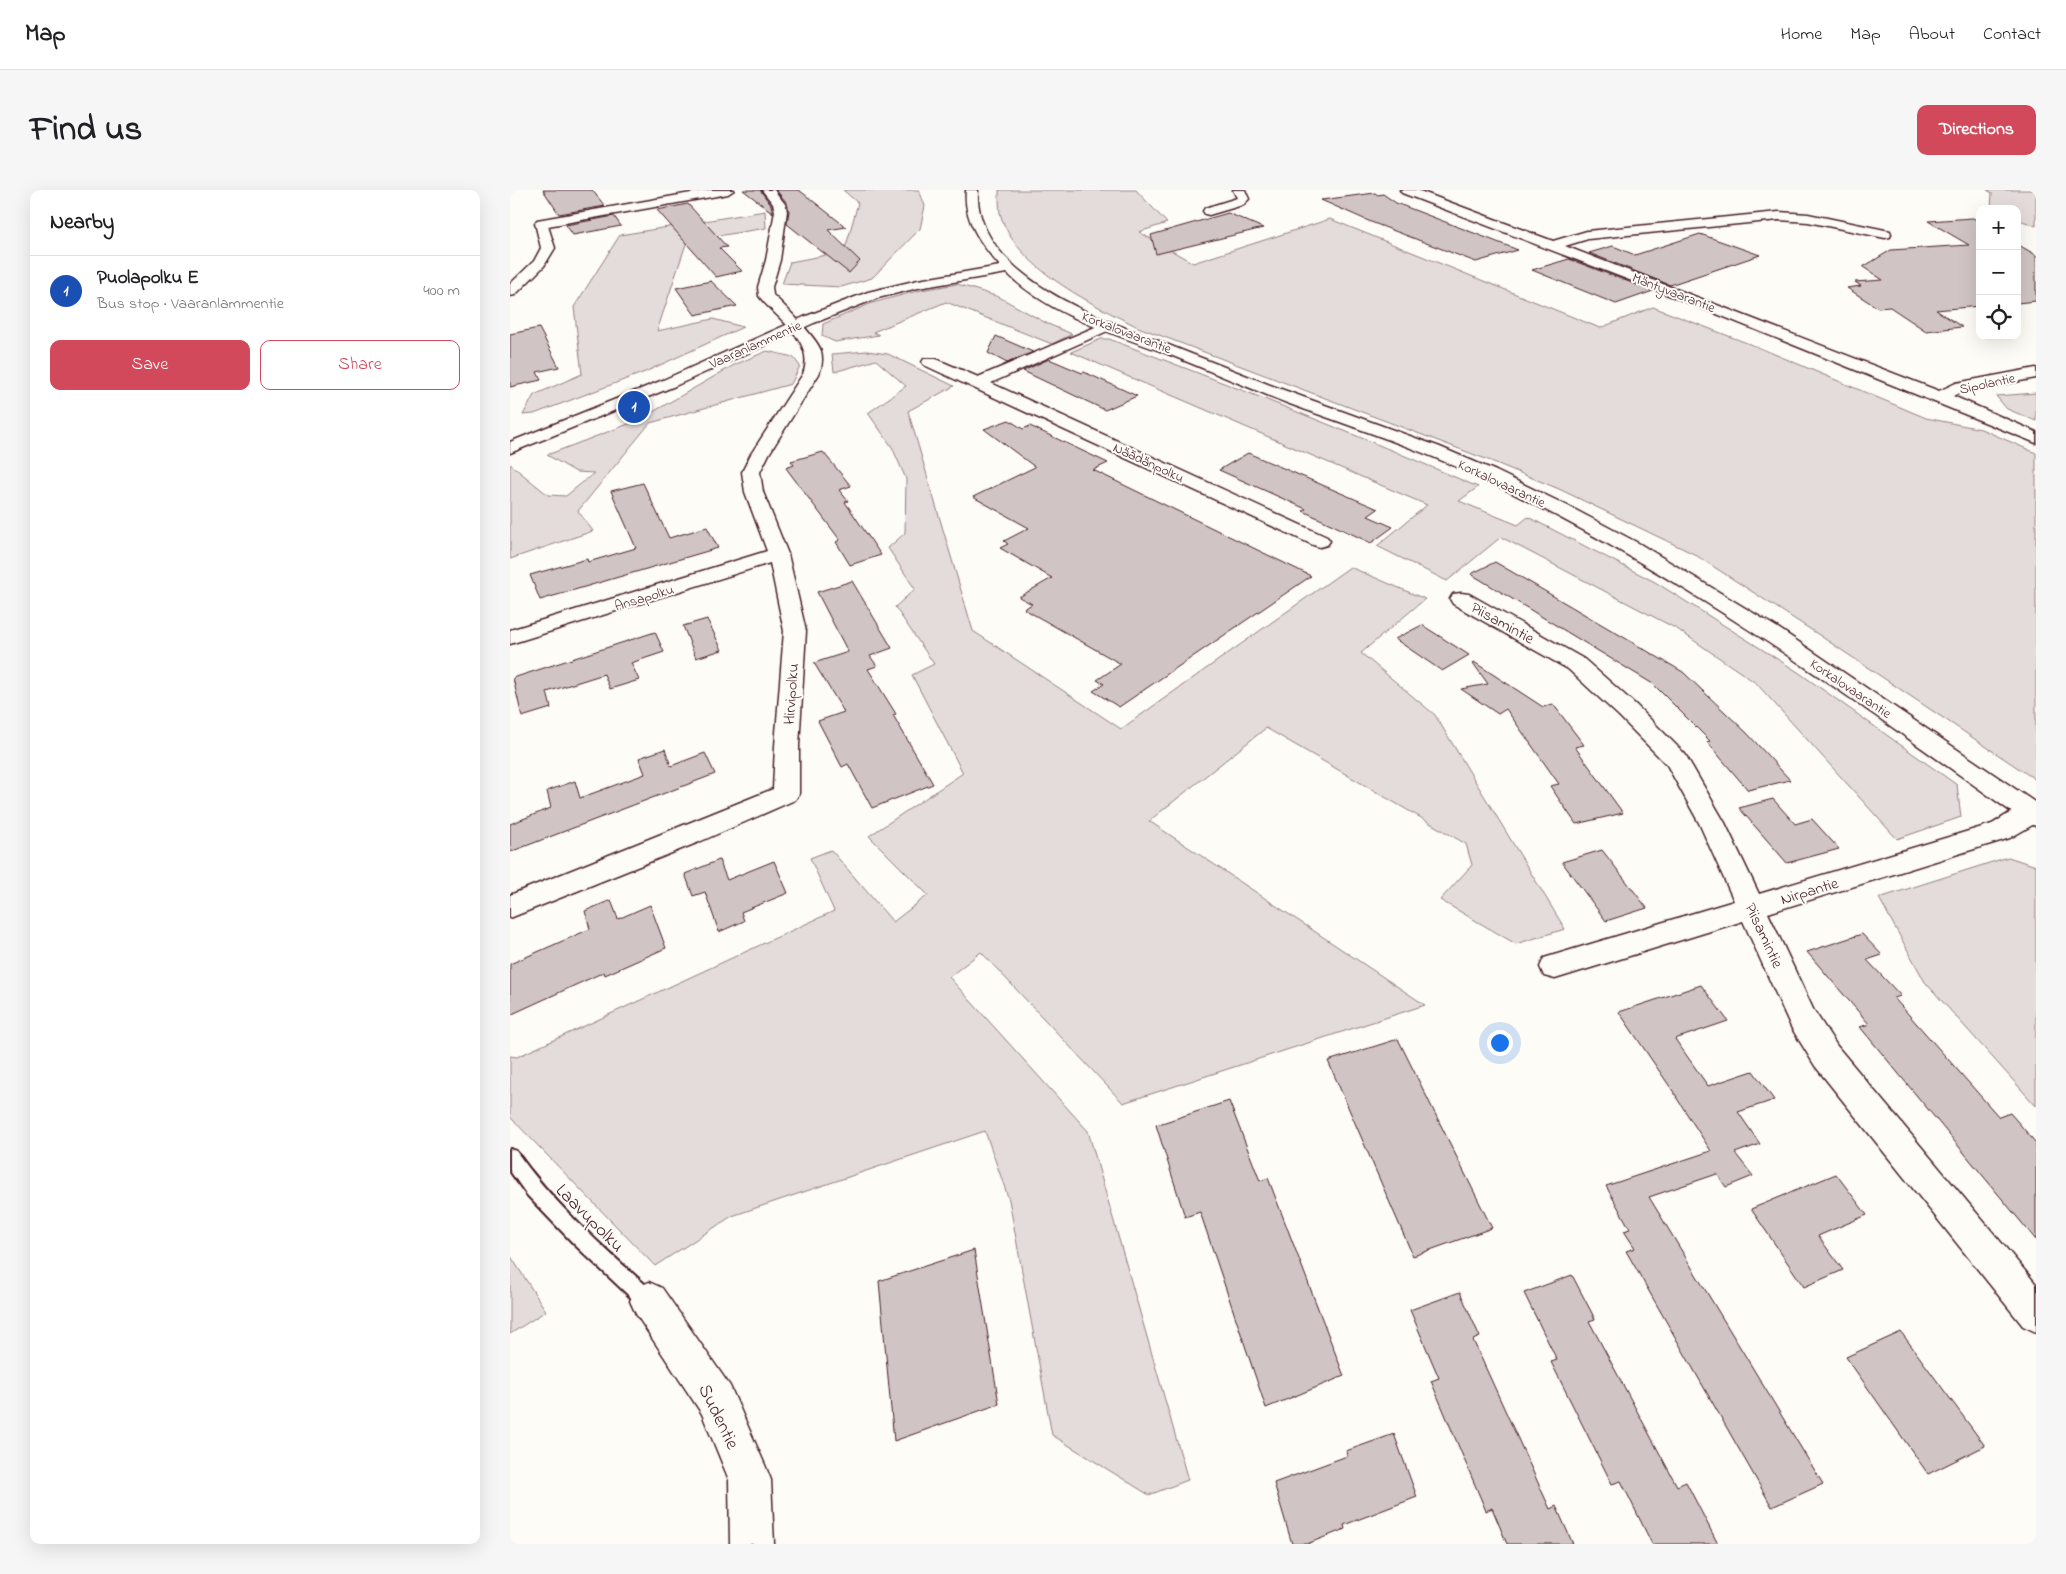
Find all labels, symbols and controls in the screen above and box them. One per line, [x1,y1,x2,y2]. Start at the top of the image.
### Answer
text: Map [25,17,66,52]
text: Home [1781,22,1822,48]
text: Map [1850,22,1881,48]
text: About [1909,22,1955,48]
text: Contact [1983,22,2041,48]
text: Find us [30,105,142,156]
button: Directions [1917,105,2036,155]
map controls [1976,205,2021,340]
button: + [1976,205,2021,250]
text: Nearby [50,208,114,238]
button: − [1976,250,2021,295]
text: Puolapolku E [97,265,199,292]
street label: Mäntyvaarantie [1628,268,1719,320]
text: 1 [63,279,69,303]
text: 400 m [423,279,460,303]
text: Bus stop · Vaaranlammentie [97,292,284,316]
button: locate [1976,295,2021,340]
street label: Korkalovaarantie [1079,307,1175,360]
street label: Vaaranlammentie [705,315,806,375]
button: Save [50,340,250,390]
button: Share [260,340,460,390]
street label: Sipolantie [1958,368,2018,401]
pin: 1 [618,388,650,426]
street label: Näädänpolku [1109,438,1187,489]
street label: Korkalovaarantie [1454,455,1549,514]
street label: Ansapolku [612,579,677,617]
street label: Piisamintie [1466,596,1539,651]
street label: Korkalovaarantie [1805,654,1896,725]
street label: Hirvipolku [778,663,806,726]
street label: Nirpantie [1778,872,1842,912]
street label: Piisamintie [1738,899,1789,973]
your location [1487,1030,1513,1056]
street label: Laavupolku [549,1178,630,1259]
street label: Sudentie [690,1380,745,1455]

